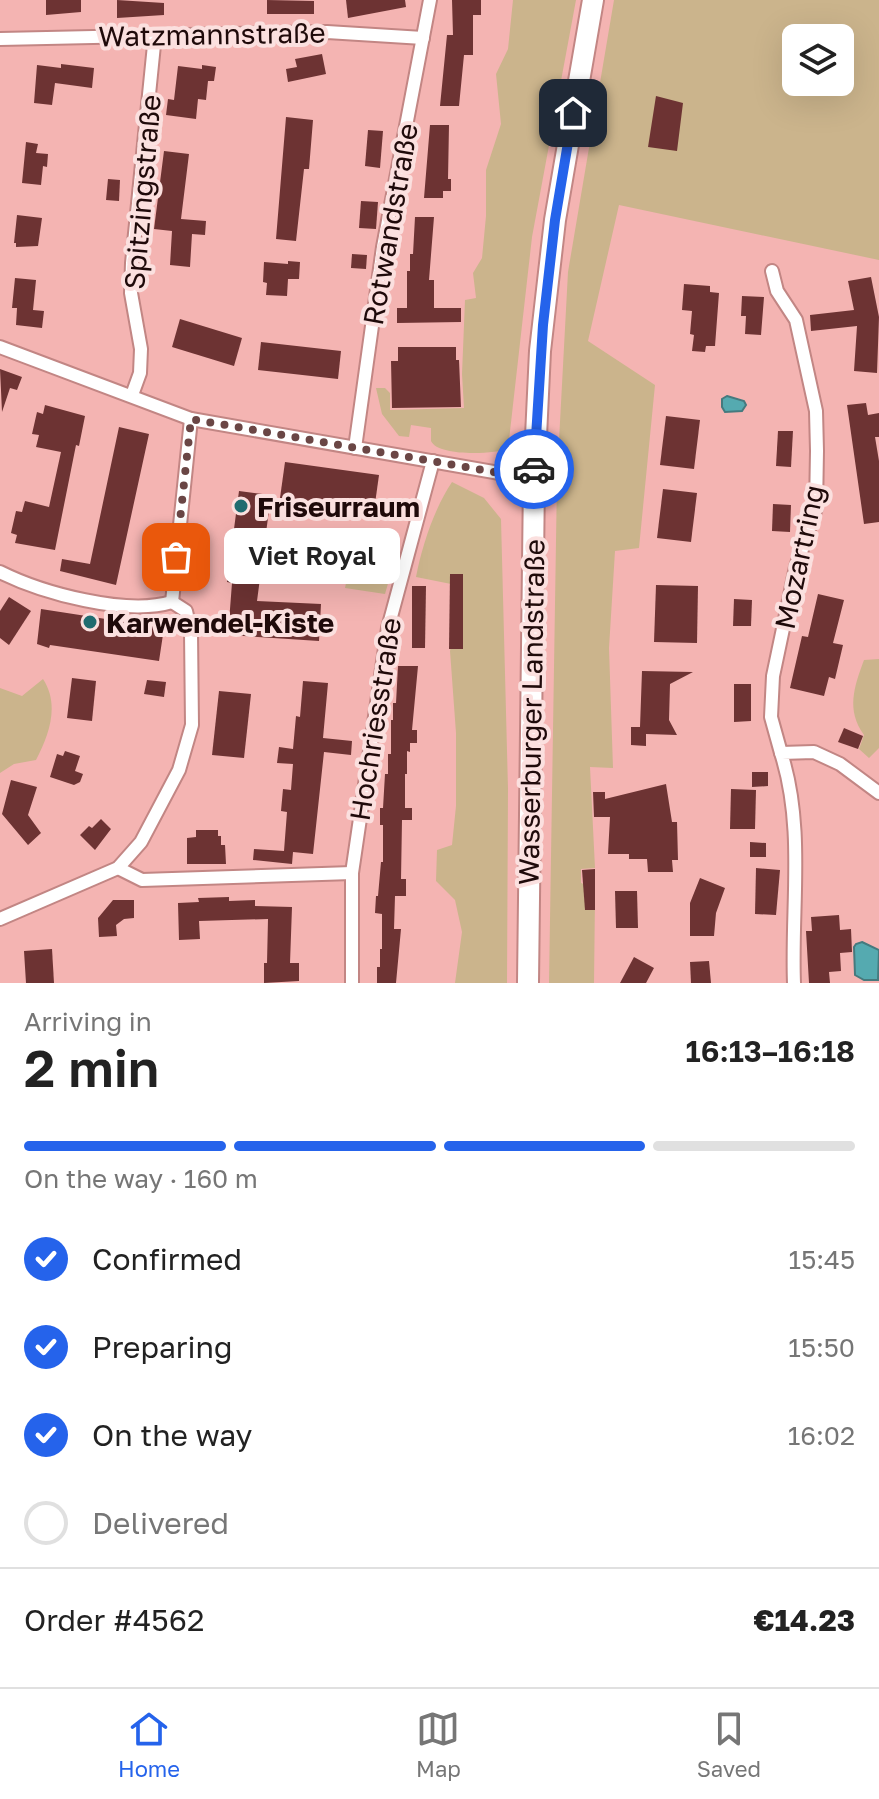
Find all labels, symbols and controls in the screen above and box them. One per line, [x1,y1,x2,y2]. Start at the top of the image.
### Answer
street label: Watzmannstraße [98,16,326,52]
map controls [782,24,854,96]
button: layers [782,24,854,96]
pin [539,79,607,147]
icon: home [551,91,595,135]
street label: Spitzingstraße [117,93,167,291]
street label: Rotwandstraße [356,120,424,328]
courier [494,429,574,509]
icon: car [512,447,556,491]
street label: Mozartring [768,482,830,632]
place label: Friseurraum [257,490,420,523]
marker: Friseurraum [232,497,250,515]
pin [142,523,210,591]
callout: Viet Royal [224,529,400,585]
icon: bag [154,535,198,579]
street label: Wasserburger Landstraße [511,539,551,885]
text: Viet Royal [248,540,376,571]
place label: Karwendel-Kiste [106,606,334,639]
marker: Karwendel-Kiste [81,613,99,631]
street label: Hochriesstraße [343,615,407,823]
text: Arriving in [24,1006,152,1037]
text: 16:13–16:18 [686,1033,855,1069]
text: 2 min [24,1036,159,1098]
text: On the way · 160 m [24,1163,258,1194]
icon: check [24,1237,68,1281]
text: Confirmed [92,1241,242,1277]
text: 15:45 [789,1244,855,1275]
icon: check [24,1325,68,1369]
text: Preparing [92,1329,233,1365]
text: 15:50 [788,1332,855,1363]
icon: check [24,1413,68,1457]
text: On the way [92,1417,252,1453]
text: 16:02 [788,1420,855,1451]
text: Delivered [92,1505,229,1541]
text: Order #4562 [24,1602,204,1638]
text: €14.23 [753,1602,855,1638]
tab: Home [118,1707,180,1782]
tab: Map [416,1707,461,1782]
tab: Saved [697,1707,761,1782]

